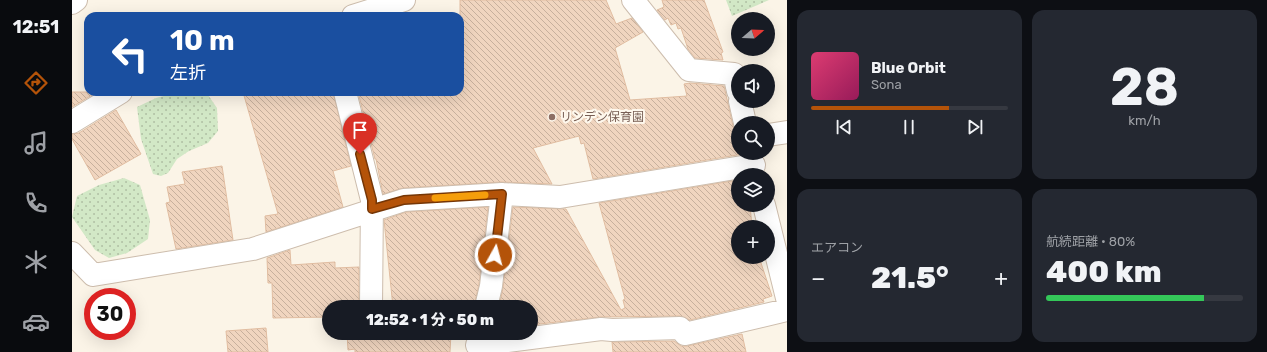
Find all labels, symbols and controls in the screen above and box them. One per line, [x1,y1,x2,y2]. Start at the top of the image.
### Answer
north arrow [731,12,775,56]
map controls [731,12,775,264]
text: 12:51 [13,16,59,38]
text: 10 m [170,24,235,57]
icon: left [104,28,156,80]
text: 28 [1110,56,1179,118]
text: Blue Orbit [871,59,946,77]
text: 左折 [170,62,206,84]
button: sound [731,64,775,108]
icon: directions [22,69,50,97]
text: Sona [871,77,902,92]
place label: リンデン保育園 [560,110,644,124]
marker: リンデン保育園 [547,112,557,122]
pin [343,113,377,154]
text: km/h [1128,113,1161,128]
button: search [731,116,775,160]
icon: previous [833,116,855,138]
icon: pause [898,116,920,138]
icon: next [964,116,986,138]
icon: arrive [349,119,371,141]
icon: music [22,129,50,157]
button: layers [731,168,775,212]
icon: phone [22,189,50,217]
button: + [731,220,775,264]
position arrow [474,234,516,276]
text: 航続距離 · 80% [1046,234,1135,249]
text: エアコン [811,240,863,255]
icon: climate [22,248,50,276]
text: 400 km [1046,254,1161,290]
text: 21.5° [871,260,949,296]
text: − [811,265,825,292]
text: + [994,265,1008,292]
speed limit sign: 30 [84,288,136,340]
icon: car [22,308,50,336]
text: 12:52 · 1 分 · 50 m [366,311,494,329]

